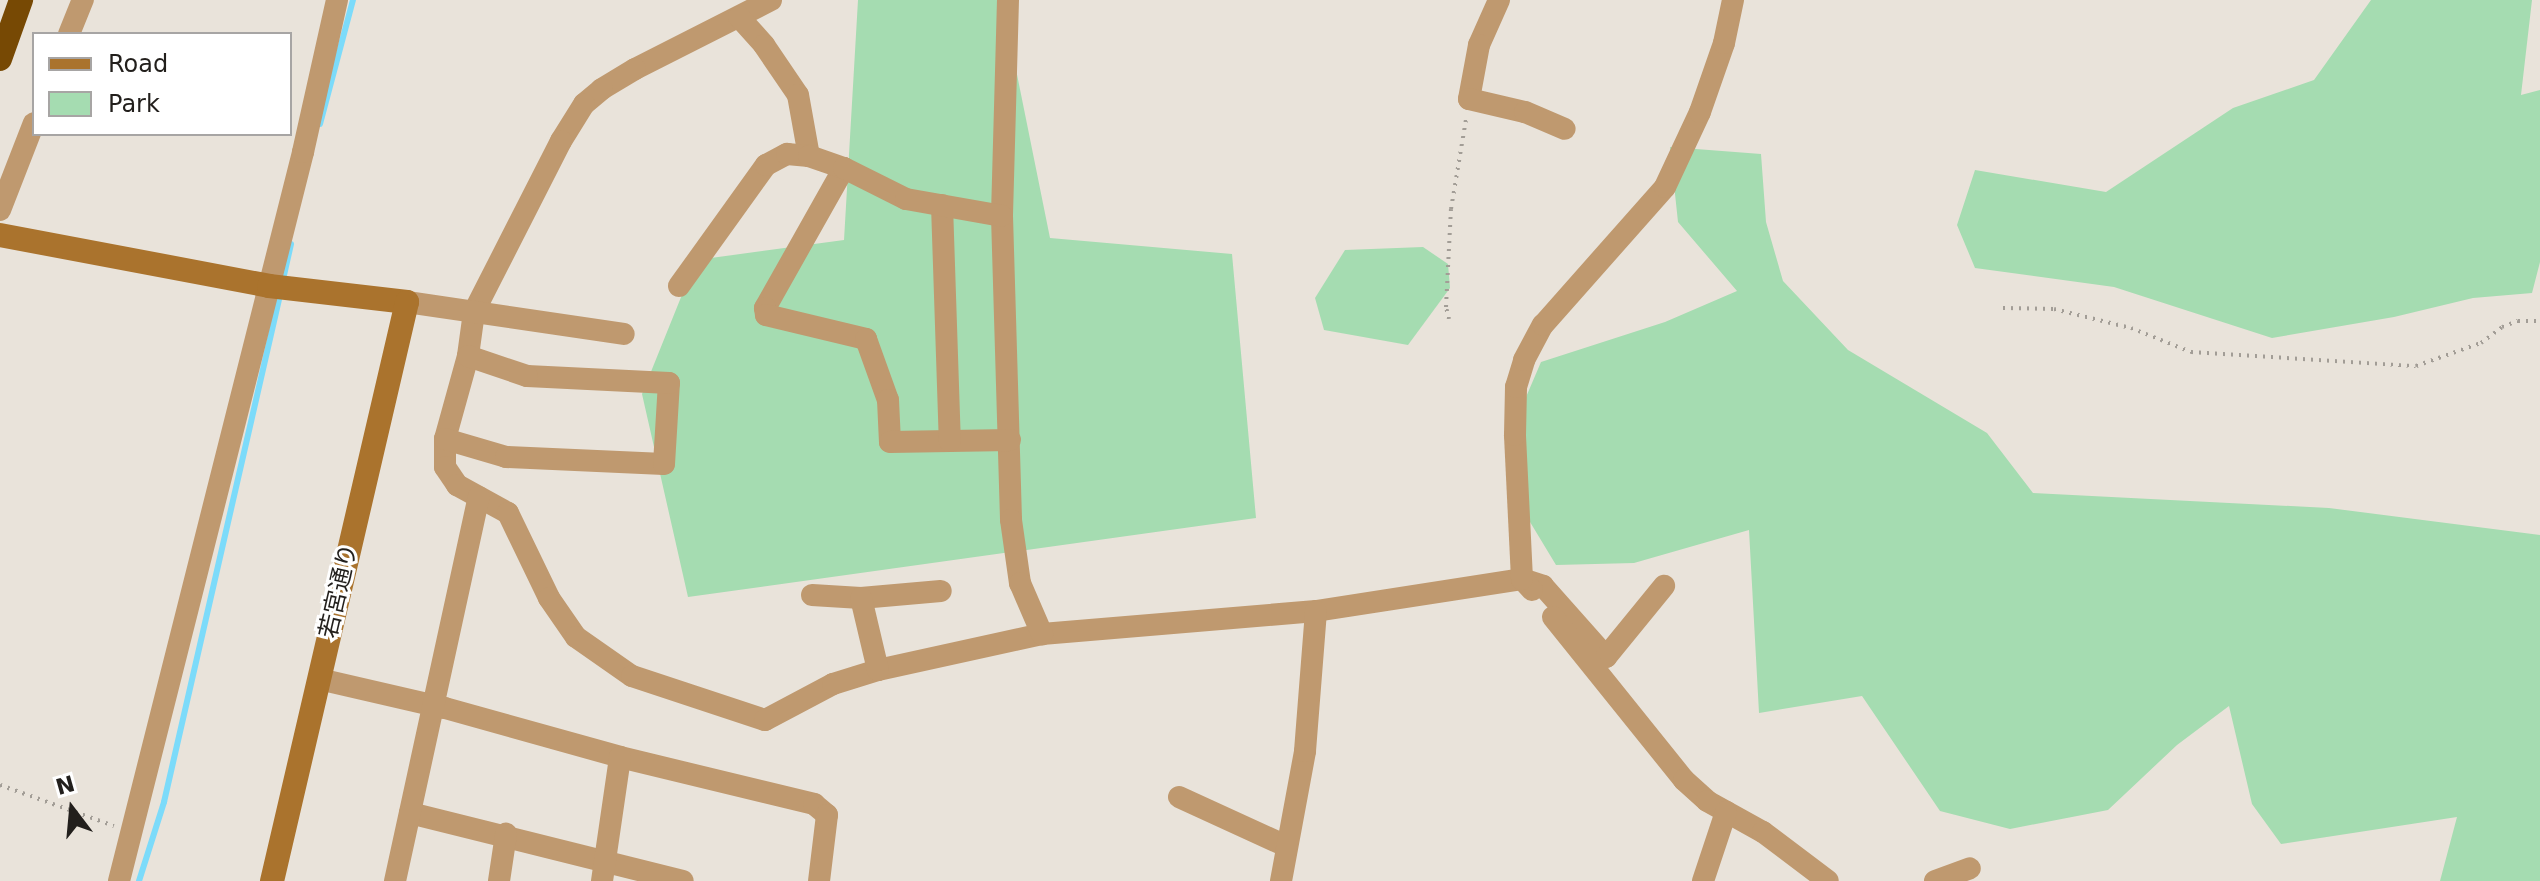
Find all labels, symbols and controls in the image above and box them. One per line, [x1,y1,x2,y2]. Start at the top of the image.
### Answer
legend [32,32,292,136]
text: Road [108,50,168,78]
text: Park [108,90,160,118]
street label: 若宮通り [314,541,364,641]
north arrow [32,769,112,849]
text: N [53,771,78,800]

